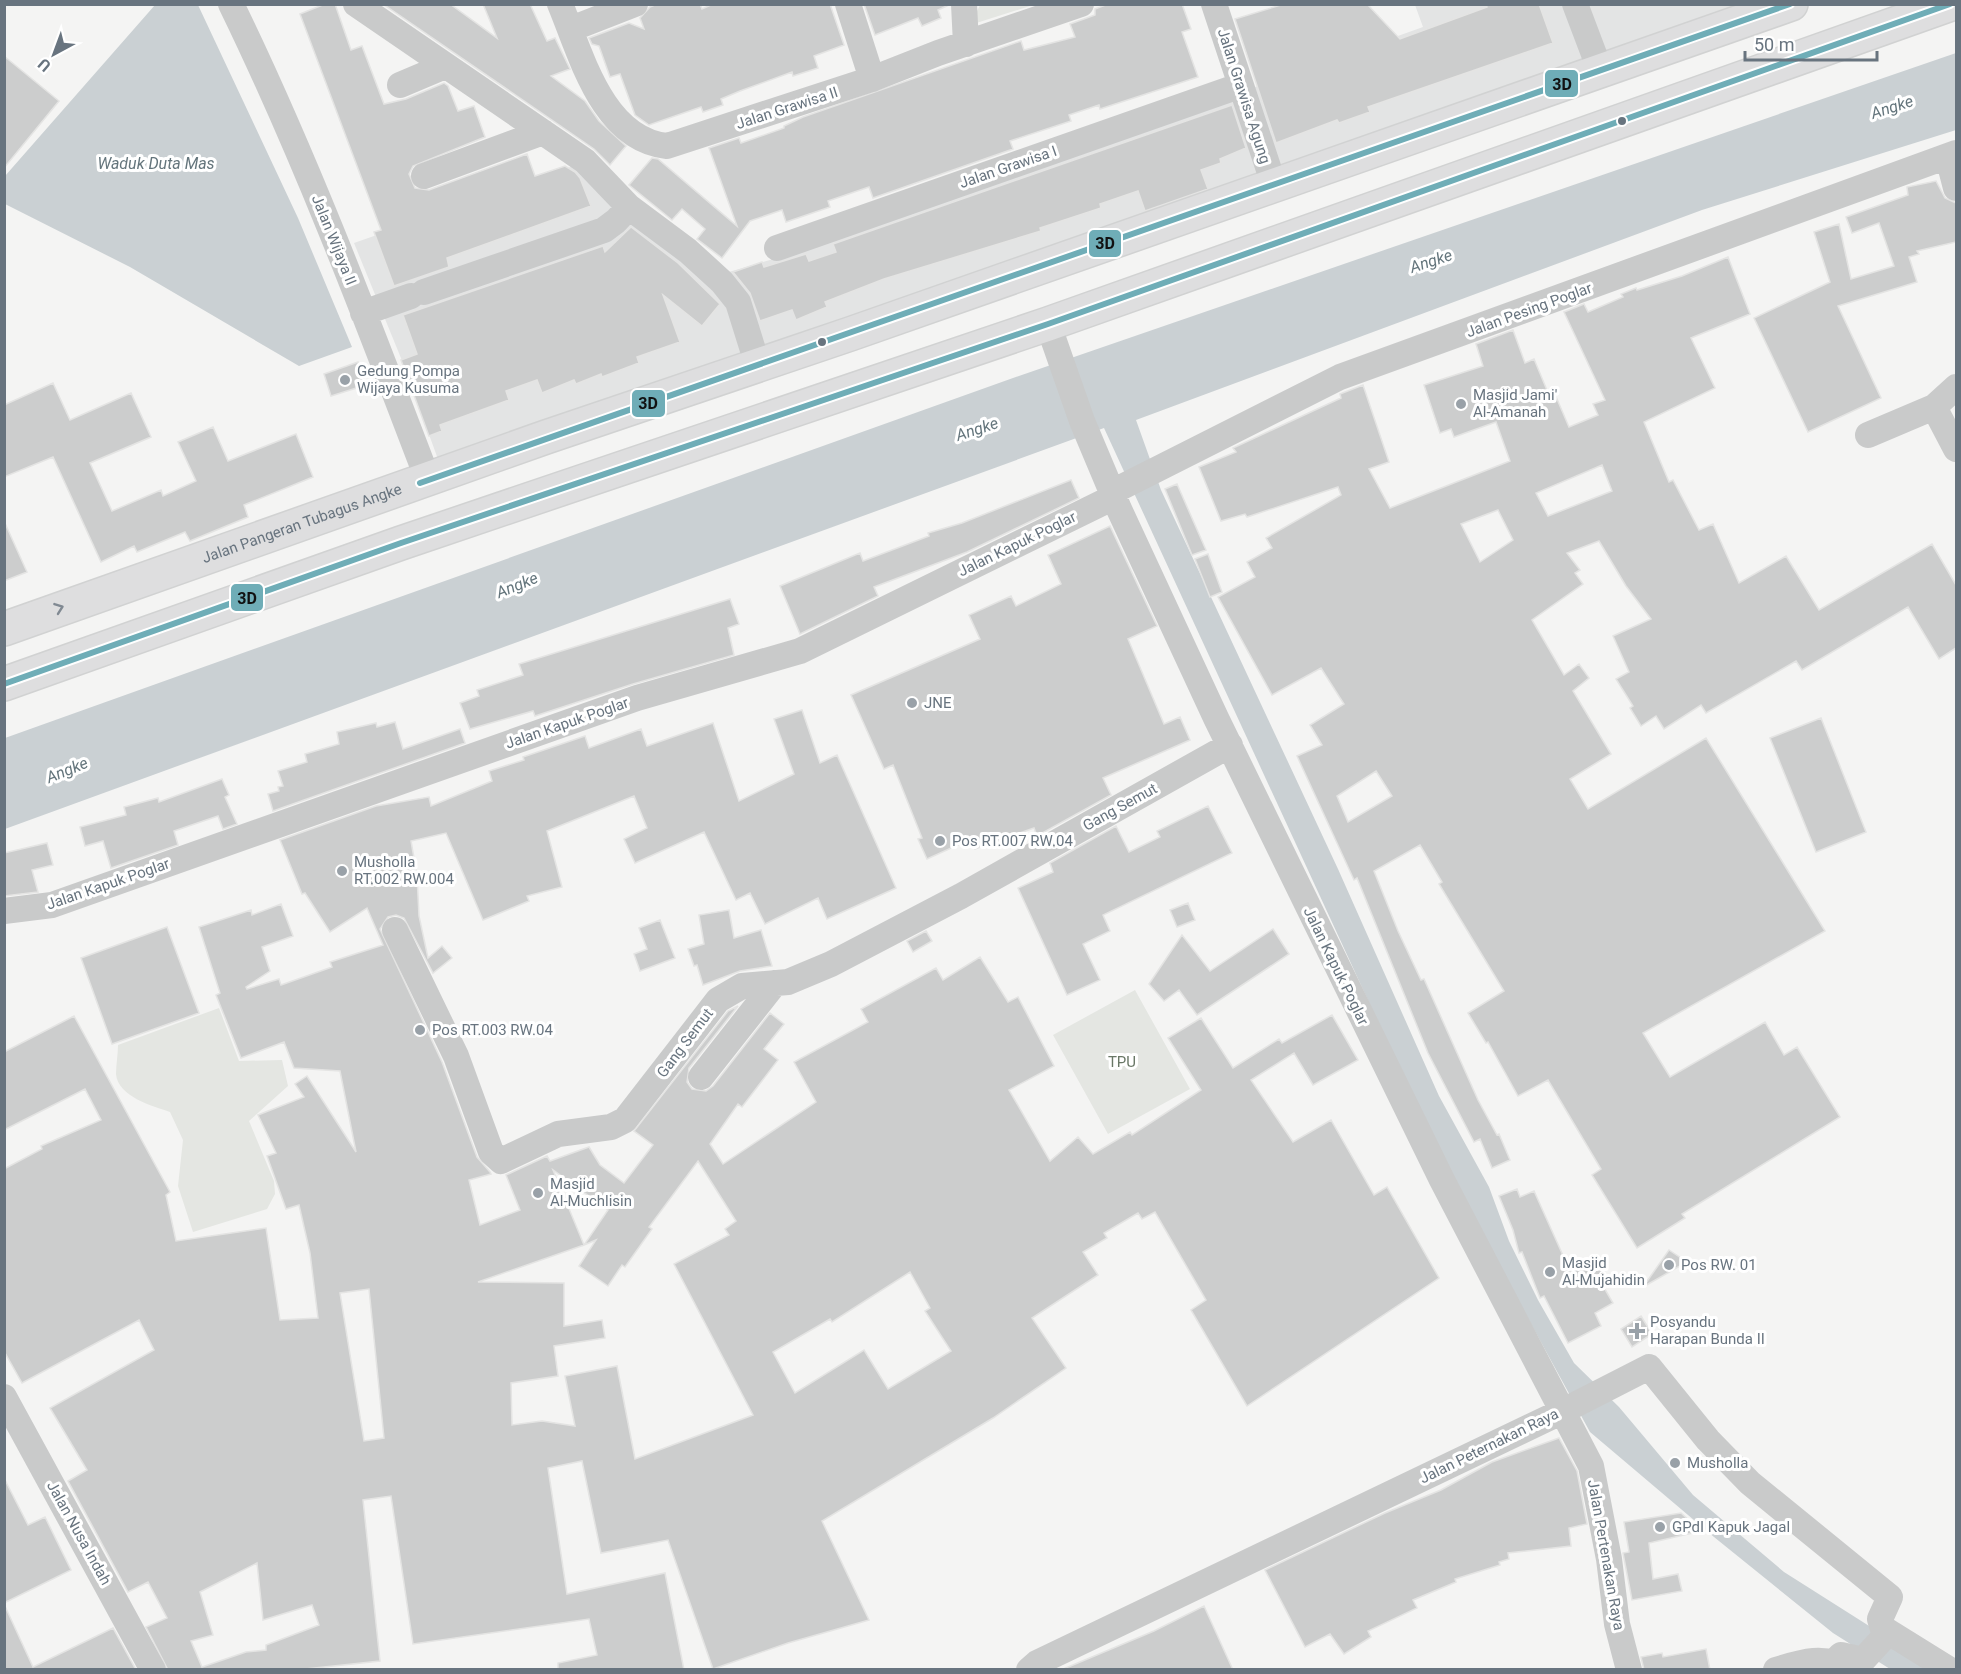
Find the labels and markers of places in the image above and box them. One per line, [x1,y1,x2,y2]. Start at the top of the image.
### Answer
unlabelled marker [1616,115,1628,127]
unlabelled marker [816,336,828,348]
place label: Gedung Pompa Wijaya Kusuma [357,362,460,397]
marker: Gedung Pompa Wijaya Kusuma [338,373,352,387]
place label: Masjid Jami' Al-Amanah [1473,386,1557,421]
marker: Masjid Jami' Al-Amanah [1454,397,1468,411]
place label: JNE [924,694,952,712]
marker: JNE [905,696,919,710]
place label: Pos RT.007 RW.04 [952,832,1073,850]
marker: Pos RT.007 RW.04 [933,834,947,848]
place label: Musholla RT.002 RW.004 [354,853,454,888]
marker: Musholla RT.002 RW.004 [335,864,349,878]
place label: Pos RT.003 RW.04 [432,1021,553,1039]
marker: Pos RT.003 RW.04 [413,1023,427,1037]
place label: Masjid Al-Muchlisin [550,1175,632,1210]
marker: Masjid Al-Muchlisin [531,1186,545,1200]
place label: Masjid Al-Mujahidin [1562,1254,1645,1289]
place label: Pos RW. 01 [1681,1256,1757,1274]
marker: Pos RW. 01 [1662,1258,1676,1272]
marker: Masjid Al-Mujahidin [1543,1265,1557,1279]
place label: Posyandu Harapan Bunda II [1650,1313,1765,1348]
marker: Posyandu Harapan Bunda II [1628,1322,1646,1340]
place label: Musholla [1687,1454,1748,1472]
marker: Musholla [1668,1456,1682,1470]
place label: GPdI Kapuk Jagal [1672,1518,1790,1536]
marker: GPdI Kapuk Jagal [1653,1520,1667,1534]

